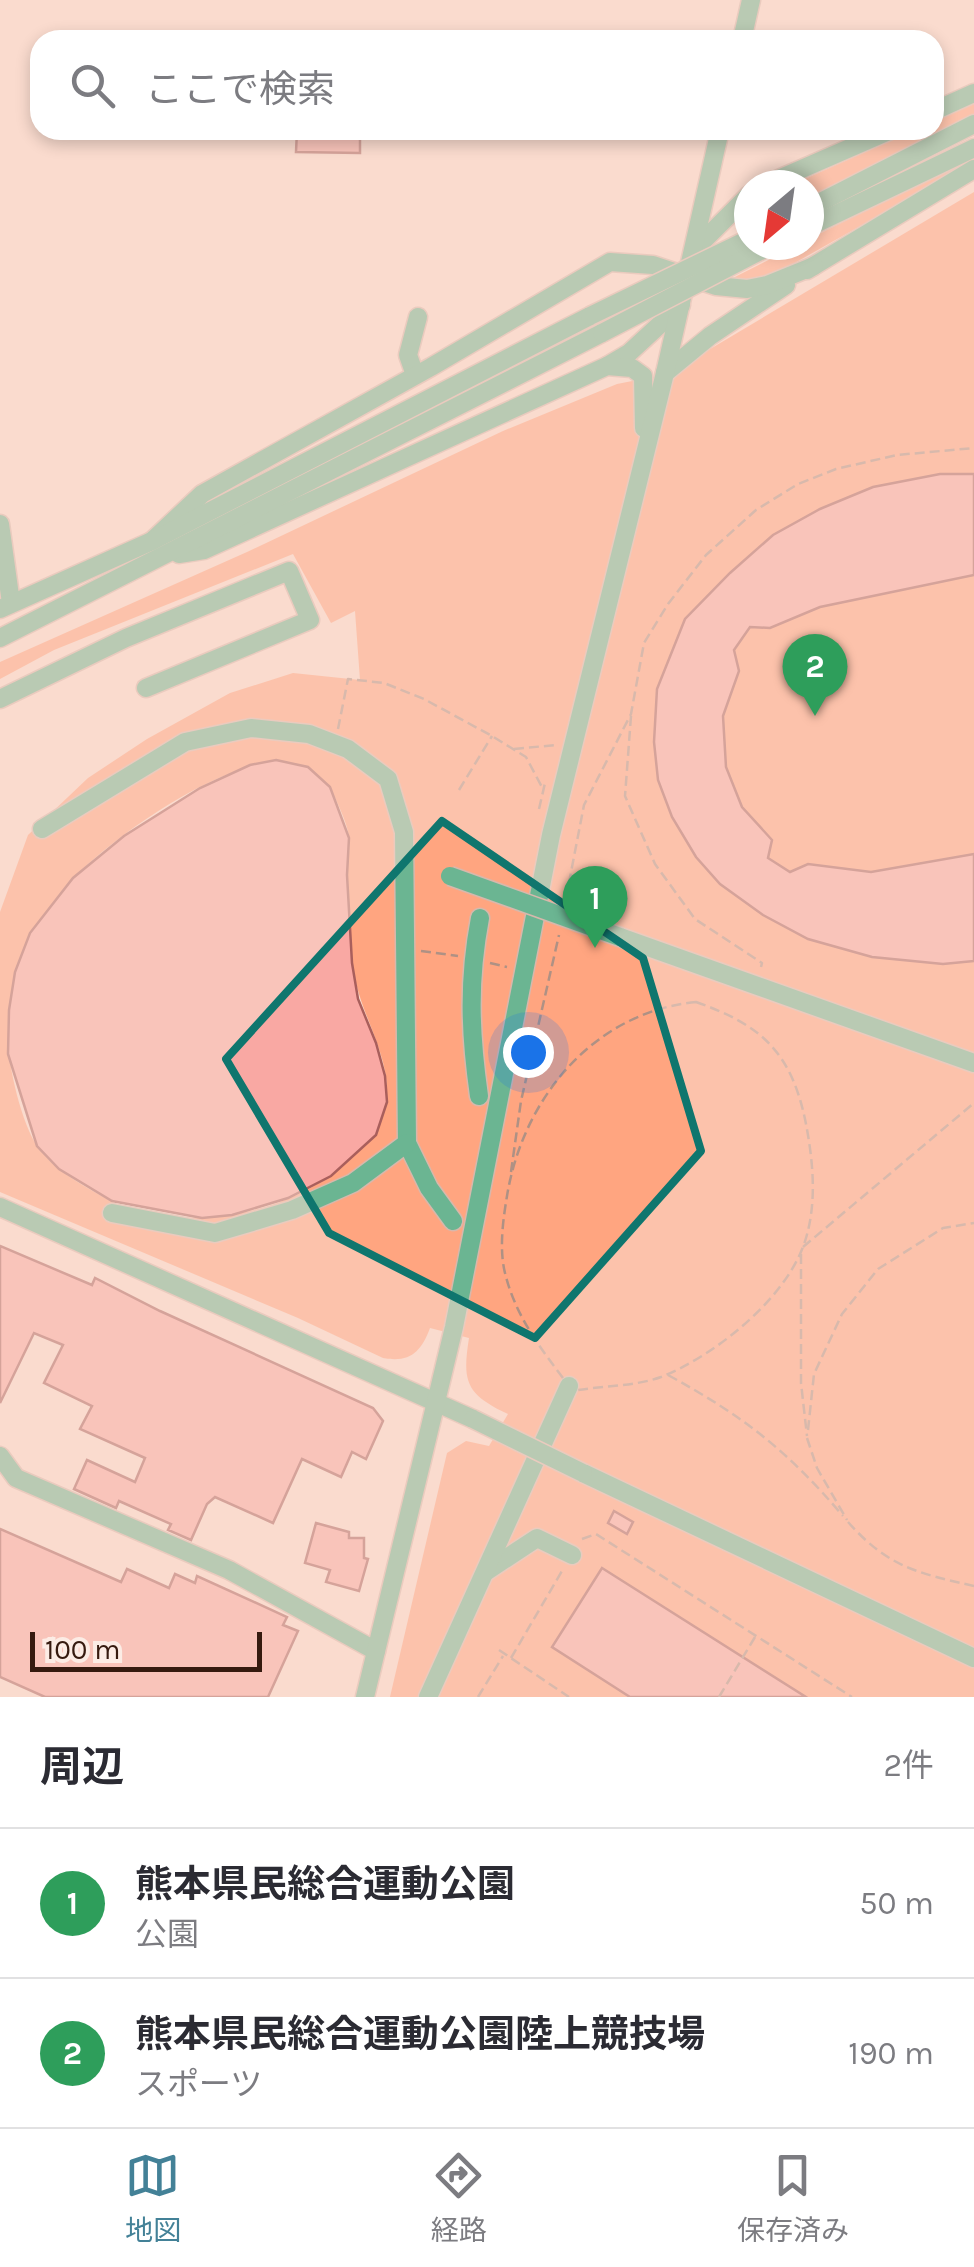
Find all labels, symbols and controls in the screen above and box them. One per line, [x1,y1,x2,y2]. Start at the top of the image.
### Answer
search box [30,30,944,140]
icon: search [65,58,120,113]
text: ここで検索 [145,67,335,112]
north arrow [734,170,824,260]
pin: 2 [782,634,848,716]
pin: 1 [562,866,628,948]
your location [503,1027,554,1078]
scale bar [30,1627,262,1672]
text: 100 m [45,1633,120,1666]
text: 周辺 [40,1742,124,1792]
text: 2件 [883,1747,934,1784]
text: 熊本県民総合運動公園 [135,1862,515,1907]
text: 1 [67,1885,78,1922]
text: 50 m [859,1885,934,1922]
text: 公園 [135,1916,199,1953]
text: 熊本県民総合運動公園陸上競技場 [135,2012,705,2057]
text: 2 [63,2035,82,2072]
text: 190 m [848,2035,934,2072]
text: スポーツ [135,2066,262,2103]
tab: 地図 [125,2148,181,2248]
tab: 経路 [431,2148,487,2248]
tab: 保存済み [737,2148,849,2248]

